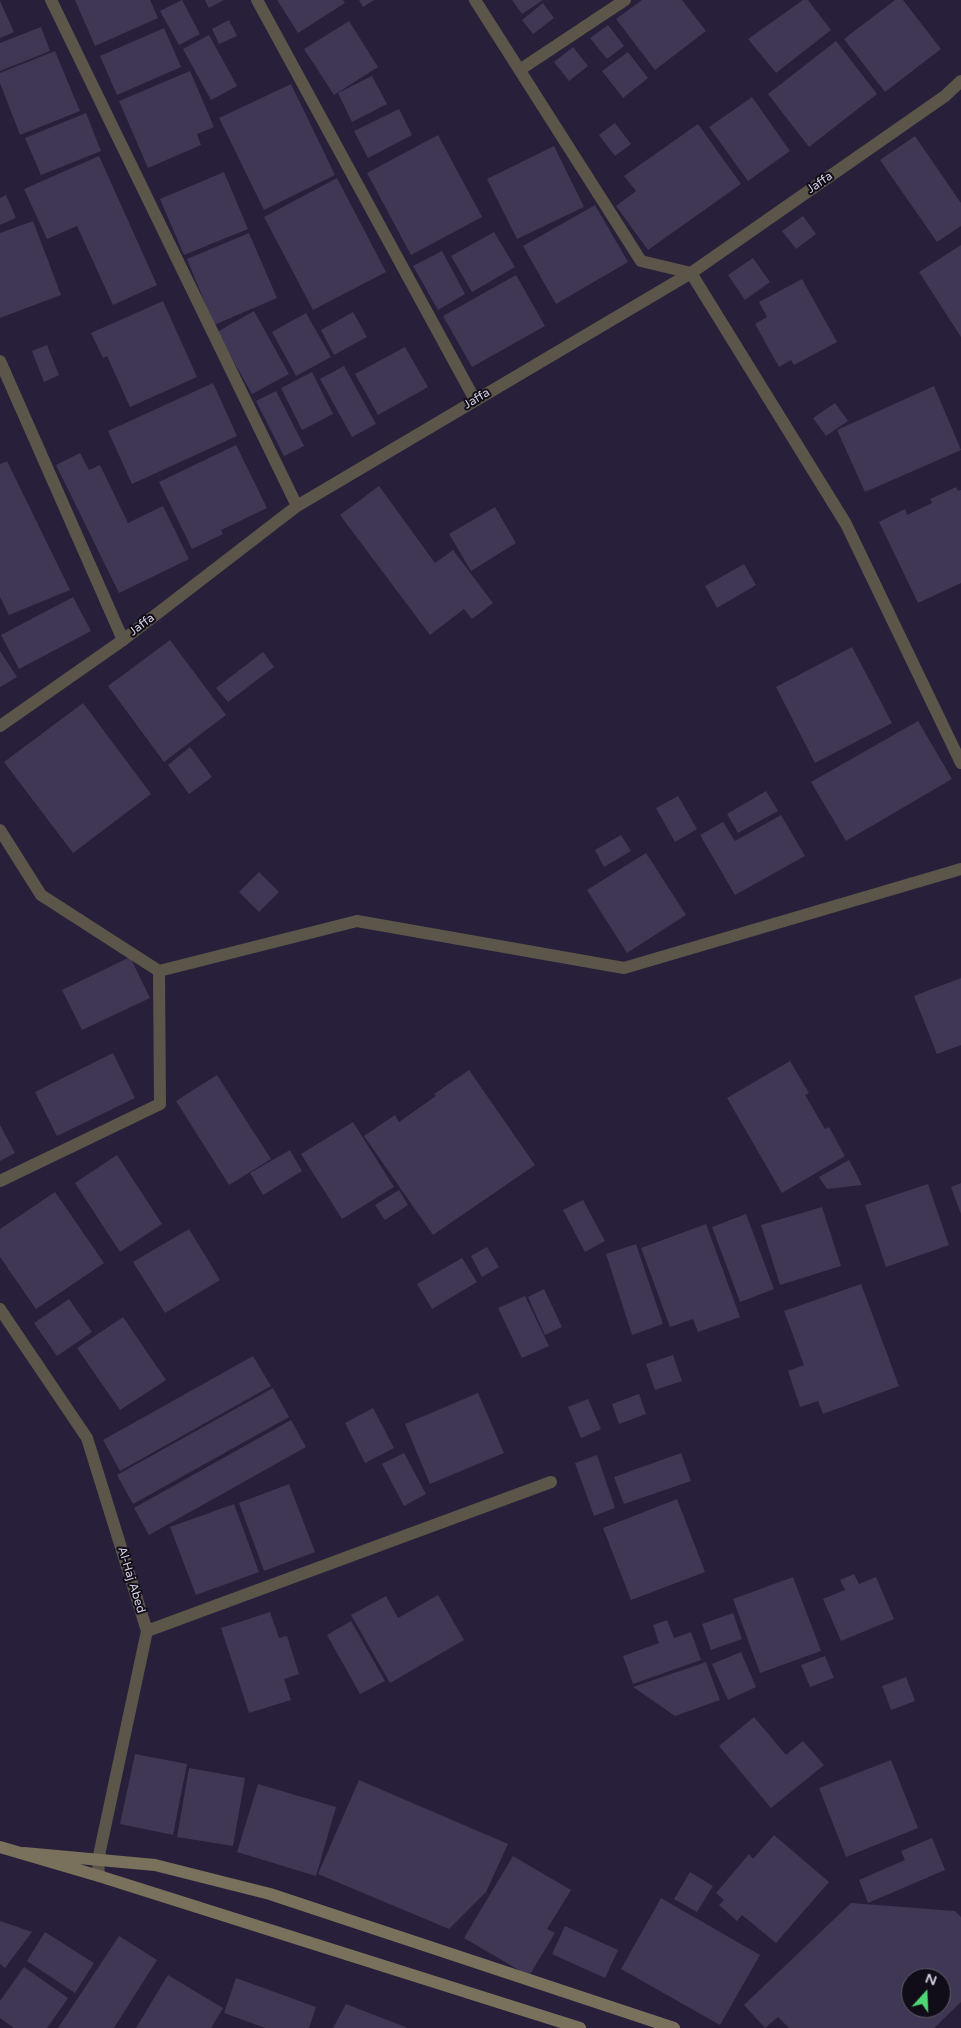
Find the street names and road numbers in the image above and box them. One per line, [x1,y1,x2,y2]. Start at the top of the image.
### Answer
street label: Jaffa [804,169,836,197]
street label: Jaffa [461,386,493,412]
street label: Jaffa [126,611,158,639]
street label: Al-Haj Abed [114,1545,148,1615]

